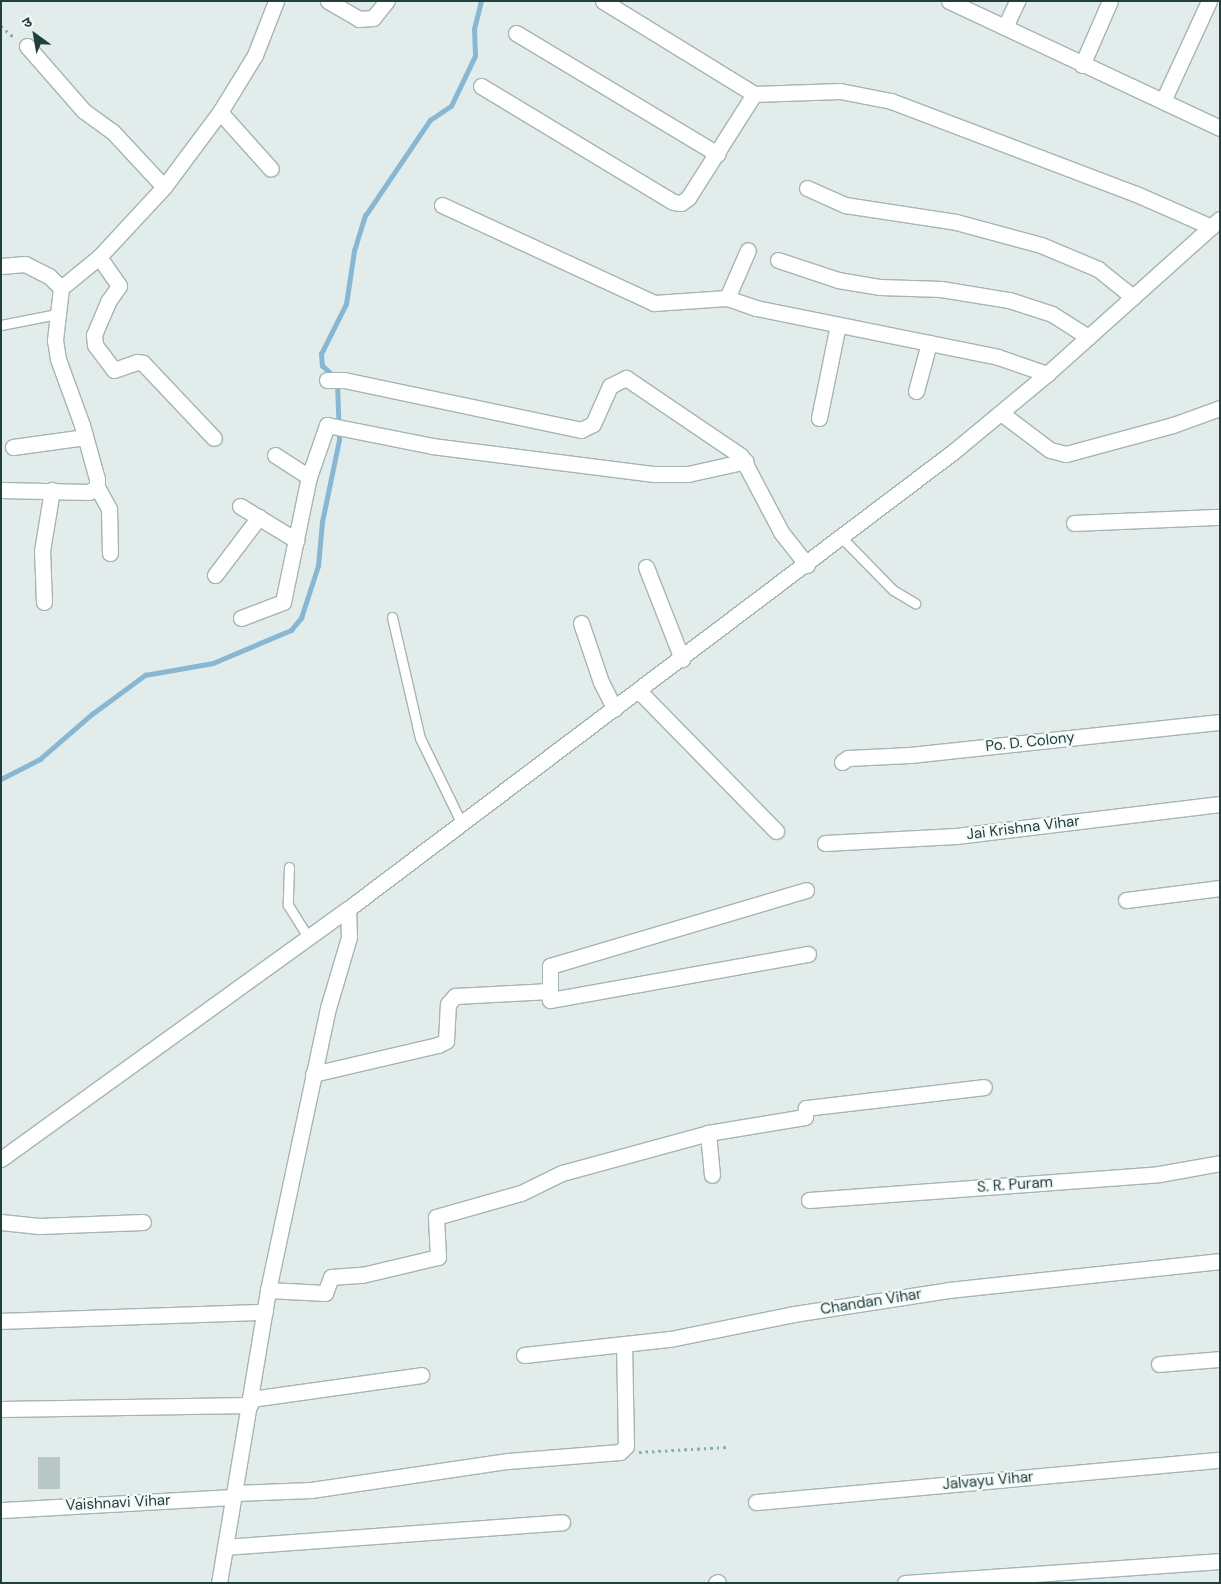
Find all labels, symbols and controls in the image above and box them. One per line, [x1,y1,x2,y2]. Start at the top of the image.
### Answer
north arrow [10,10,60,60]
text: उ [19,12,35,32]
street label: Po. D. Colony [985,728,1075,756]
street label: Jai Krishna Vihar [965,812,1081,844]
street label: S. R. Puram [977,1173,1053,1197]
street label: Chandan Vihar [819,1285,923,1319]
street label: Jalvayu Vihar [942,1468,1034,1494]
street label: Vaishnavi Vihar [65,1491,171,1515]

